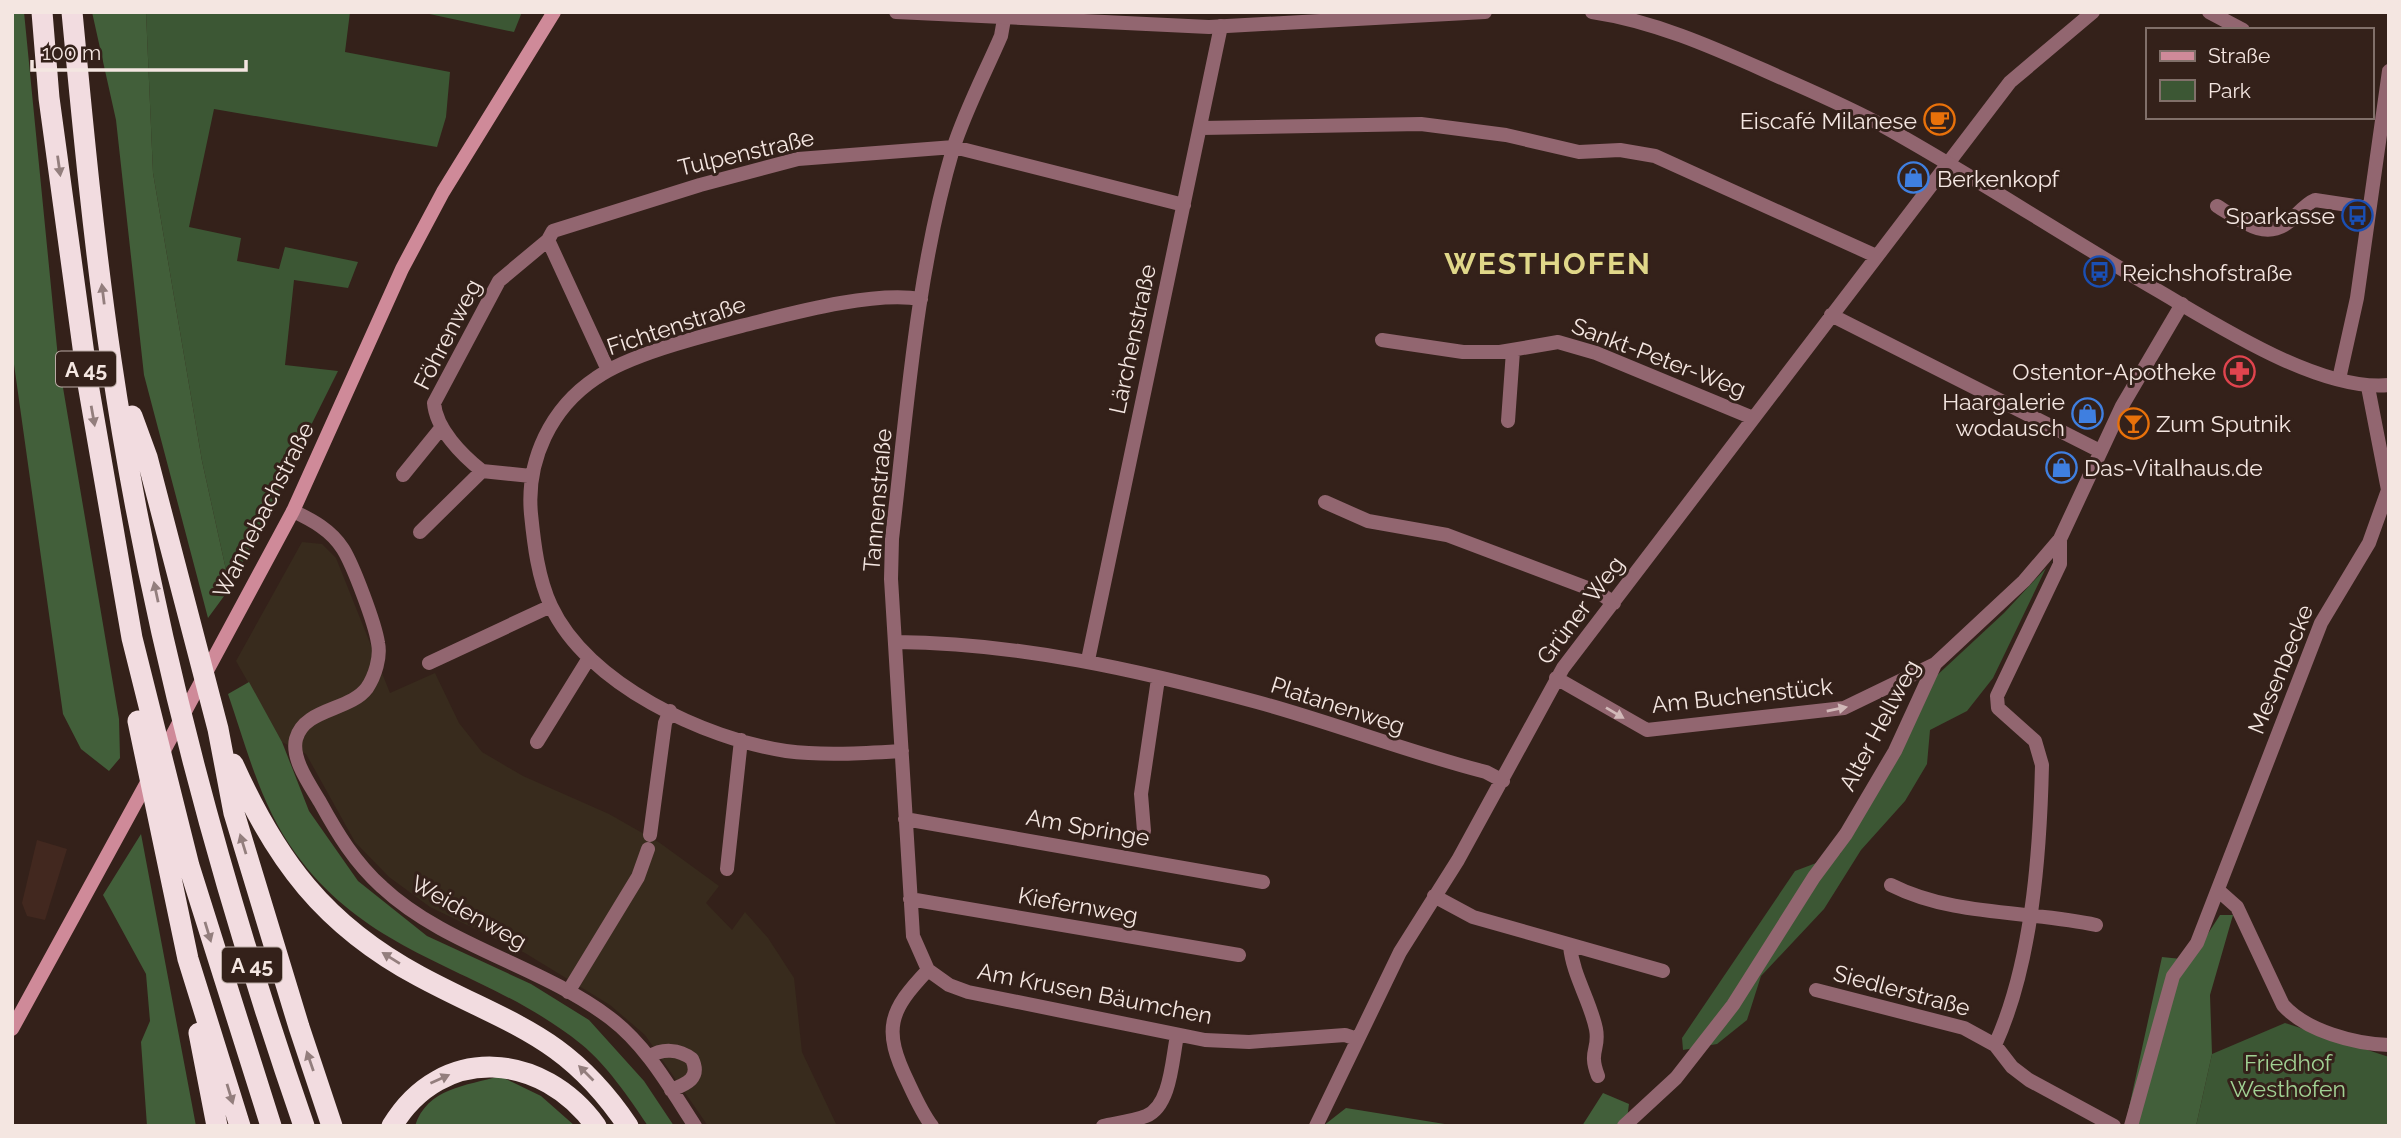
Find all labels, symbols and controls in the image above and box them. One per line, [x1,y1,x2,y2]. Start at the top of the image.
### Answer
scale bar [32,28,245,72]
legend [2146,28,2373,119]
text: 100 m [42,40,101,65]
text: Straße [2208,43,2270,68]
text: Park [2208,78,2251,103]
cafe icon: Eiscafé Milanese [1923,103,1957,137]
place label: Eiscafé Milanese [1740,107,1917,134]
street label: Tulpenstraße [675,123,817,181]
one-way arrow [53,155,64,177]
shop icon: Berkenkopf [1897,161,1931,195]
place label: Berkenkopf [1937,165,2061,192]
bus stop icon: Sparkasse [2341,198,2375,232]
place label: Sparkasse [2226,202,2335,229]
district label: WESTHOFEN [1444,246,1652,281]
bus stop icon: Reichshofstraße [2082,255,2116,289]
place label: Reichshofstraße [2122,259,2292,286]
street label: Lärchenstraße [1103,262,1161,416]
street label: Föhrenweg [408,274,486,394]
one-way arrow [97,283,108,305]
street label: Fichtenstraße [603,290,749,360]
street label: Sankt-Peter-Weg [1568,311,1750,403]
road number: A 45 [56,352,116,386]
pharmacy icon: Ostentor-Apotheke [2222,354,2256,388]
place label: Ostentor-Apotheke [2012,358,2216,385]
place label: Haargalerie wodausch [1942,388,2065,441]
shop icon: Haargalerie wodausch [2071,397,2105,431]
one-way arrow [88,405,99,427]
bar icon: Zum Sputnik [2116,406,2150,440]
place label: Zum Sputnik [2156,410,2291,437]
street label: Wannebachstraße [207,417,319,603]
street label: Tannenstraße [857,427,897,573]
shop icon: Das-Vitalhaus.de [2044,450,2078,484]
place label: Das-Vitalhaus.de [2084,454,2263,481]
street label: Grüner Weg [1531,551,1629,669]
one-way arrow [150,581,161,603]
street label: Mesenbecke [2242,600,2318,738]
street label: Alter Hellweg [1833,655,1925,795]
street label: Platanenweg [1268,671,1408,739]
street label: Am Buchenstück [1650,672,1834,718]
one-way arrow [1826,703,1848,714]
one-way arrow [1605,707,1624,720]
street label: Am Springe [1024,803,1152,851]
one-way arrow [238,833,248,854]
street label: Weidenweg [406,869,532,955]
street label: Kiefernweg [1016,881,1140,929]
one-way arrow [204,921,214,942]
road number: A 45 [222,948,282,982]
one-way arrow [381,951,400,964]
street label: Am Krusen Bäumchen [975,957,1215,1029]
street label: Siedlerstraße [1831,959,1973,1021]
park label: Friedhof Westhofen [2230,1049,2346,1102]
one-way arrow [304,1051,315,1072]
one-way arrow [578,1065,594,1082]
one-way arrow [430,1073,450,1085]
one-way arrow [225,1084,235,1105]

